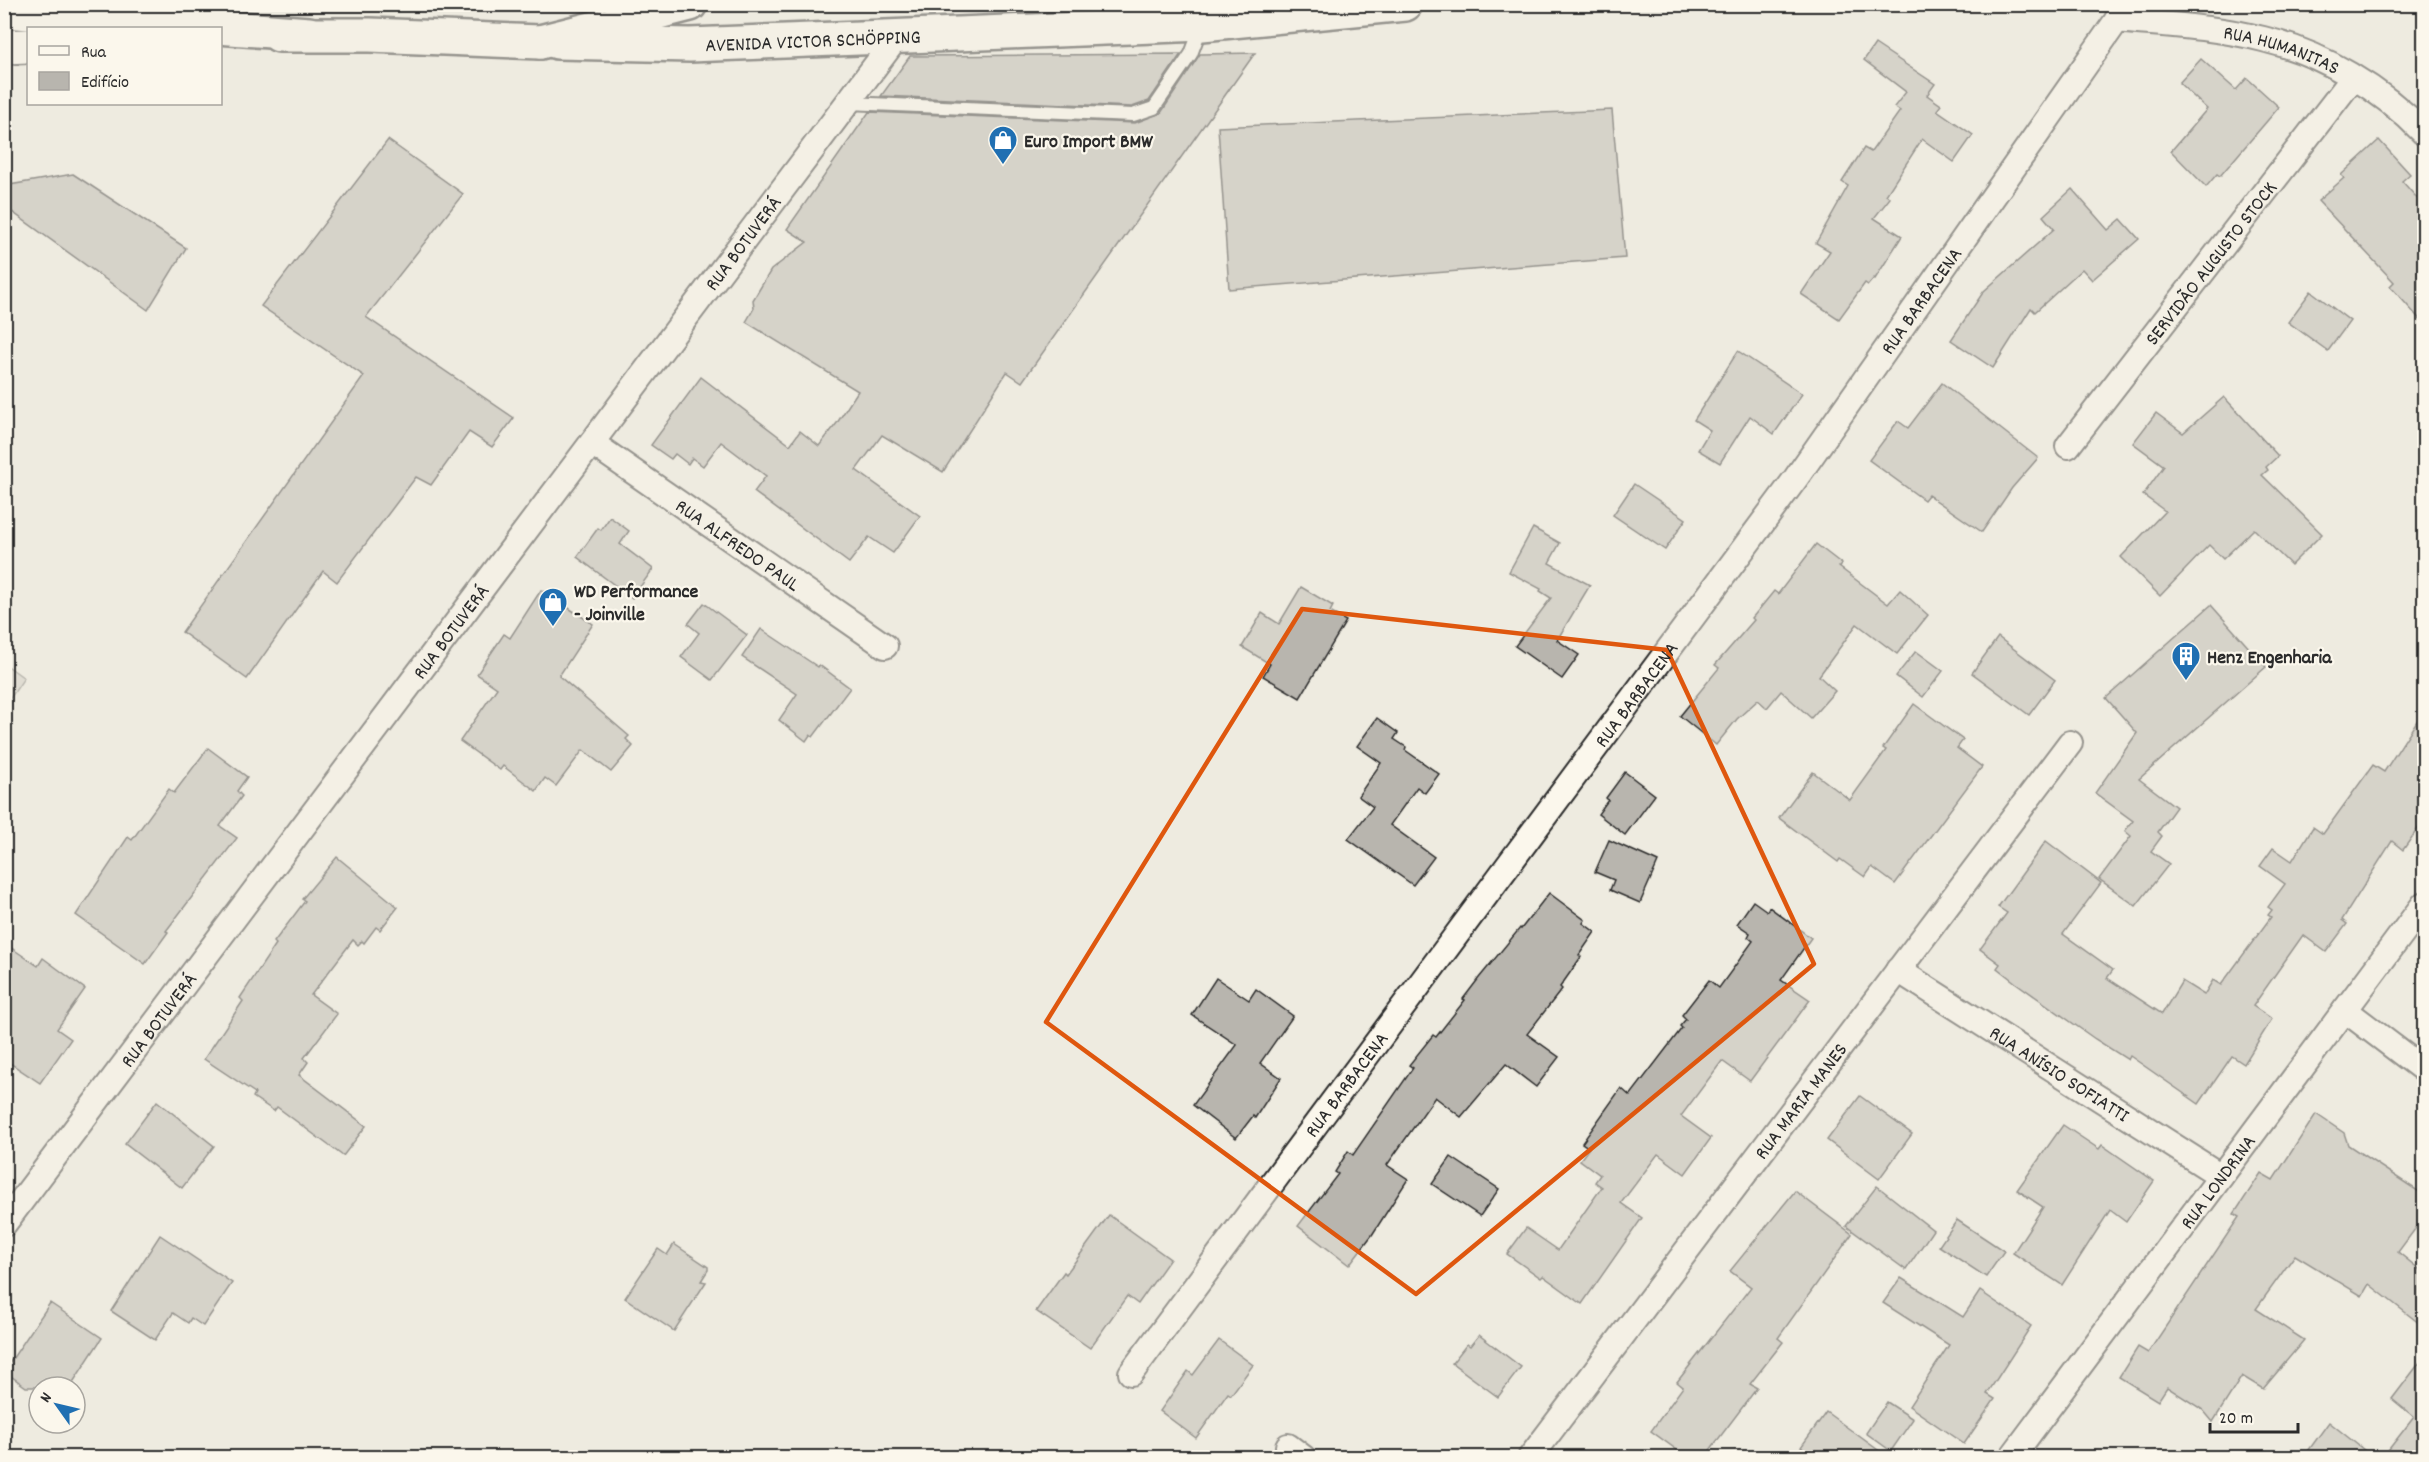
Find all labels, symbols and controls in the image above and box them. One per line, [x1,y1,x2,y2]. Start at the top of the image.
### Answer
street label: RUA HUMANITAS [2221,20,2344,83]
street label: AVENIDA VICTOR SCHÖPPING [705,25,921,61]
legend [27,27,222,105]
text: Rua [81,41,107,66]
text: Edifício [81,71,129,96]
shop icon: Euro Import BMW [987,124,1019,166]
place label: Euro Import BMW [1024,129,1153,157]
street label: SERVIDÃO AUGUSTO STOCK [2140,176,2285,352]
street label: RUA BOTUVERÁ [700,191,790,298]
street label: RUA BARBACENA [1876,243,1970,361]
street label: RUA ALFREDO PAUL [669,494,805,600]
place label: WD Performance - Joinville [574,579,698,630]
street label: RUA BOTUVERÁ [408,580,497,686]
shop icon: WD Performance - Joinville [537,586,569,628]
street label: RUA BARBACENA [1589,637,1687,754]
building icon: Henz Engenharia [2170,640,2202,682]
place label: Henz Engenharia [2207,645,2332,673]
street label: RUA BOTUVERÁ [115,968,205,1075]
street label: RUA ANÍSIO SOFIATTI [1983,1021,2134,1131]
street label: RUA BARBACENA [1300,1027,1397,1144]
street label: RUA MARIA MANES [1749,1038,1856,1166]
street label: RUA LONDRINA [2175,1130,2264,1236]
north arrow [27,1375,87,1435]
text: N [35,1388,58,1408]
scale bar [2210,1396,2298,1434]
text: 20 m [2219,1407,2253,1432]

